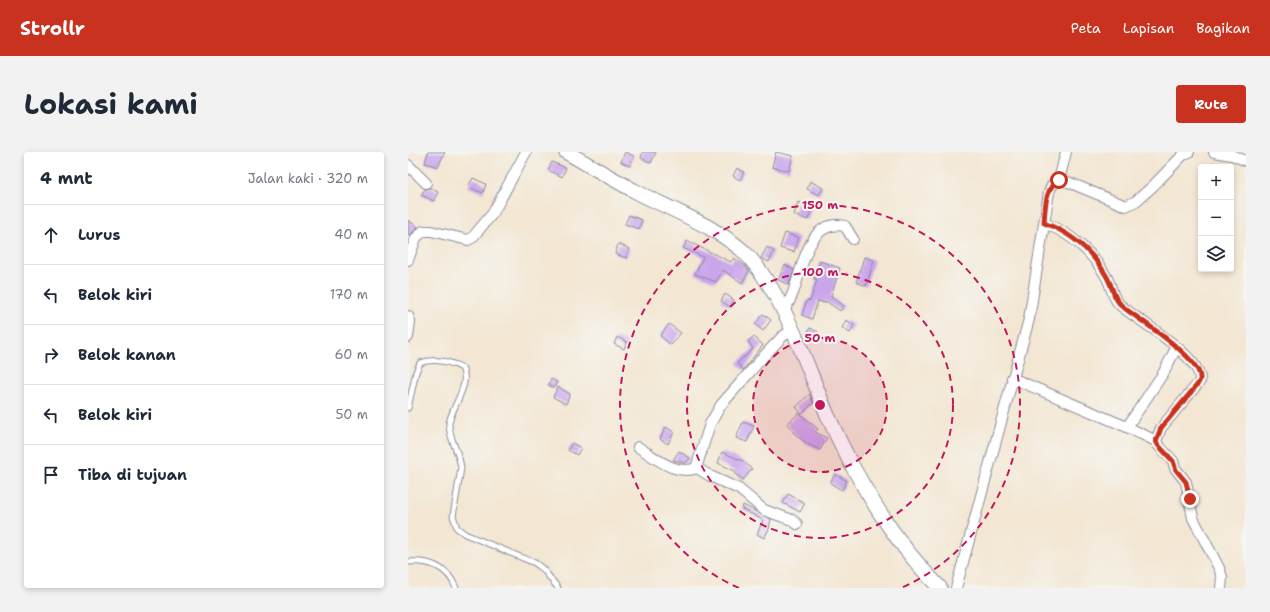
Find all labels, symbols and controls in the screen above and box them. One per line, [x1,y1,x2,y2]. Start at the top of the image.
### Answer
text: Strollr [20,16,85,41]
text: Peta [1071,19,1101,37]
text: Lapisan [1123,19,1174,37]
text: Bagikan [1196,19,1250,37]
text: Lokasi kami [24,85,198,123]
button: Rute [1176,85,1246,123]
map controls [1198,164,1234,272]
button: + [1198,164,1234,200]
text: 4 mnt [40,167,93,189]
text: Jalan kaki · 320 m [248,170,368,187]
route start [1050,171,1068,189]
text: 150 m [802,197,838,213]
button: − [1198,200,1234,236]
icon: ahead [40,224,62,246]
text: Lurus [78,225,120,245]
text: 40 m [334,226,368,243]
button: layers [1198,236,1234,272]
text: 100 m [802,264,839,280]
icon: left [40,284,62,306]
text: Belok kiri [78,285,152,305]
text: 170 m [330,286,368,303]
text: 50 m [805,330,836,346]
icon: right [40,344,62,366]
text: Belok kanan [78,345,176,365]
text: 60 m [335,346,368,363]
centre of rings [813,398,827,412]
icon: left [40,404,62,426]
text: Belok kiri [78,405,152,425]
text: 50 m [335,406,368,423]
icon: arrive [40,464,62,486]
text: Tiba di tujuan [78,465,187,485]
route end [1181,490,1199,508]

